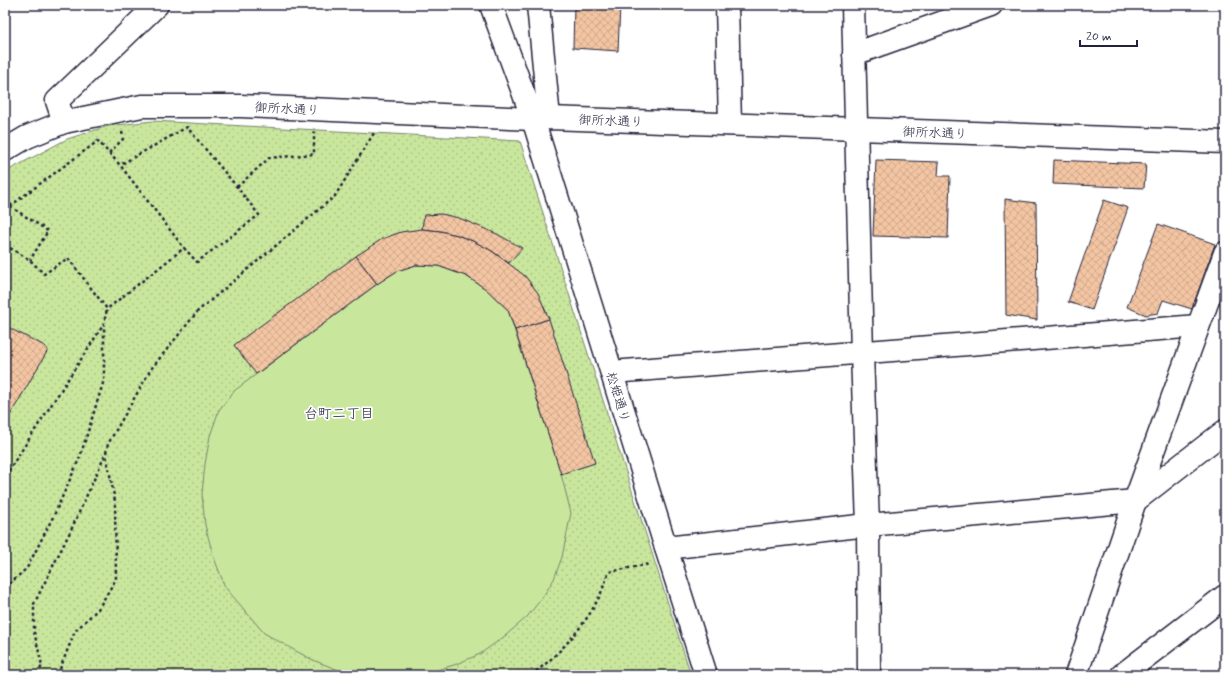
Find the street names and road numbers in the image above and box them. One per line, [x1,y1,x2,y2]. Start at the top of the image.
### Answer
street label: 御所水通り [254,99,320,120]
street label: 御所水通り [578,112,644,131]
street label: 御所水通り [902,124,968,143]
street label: 松姫通り [602,370,633,425]

